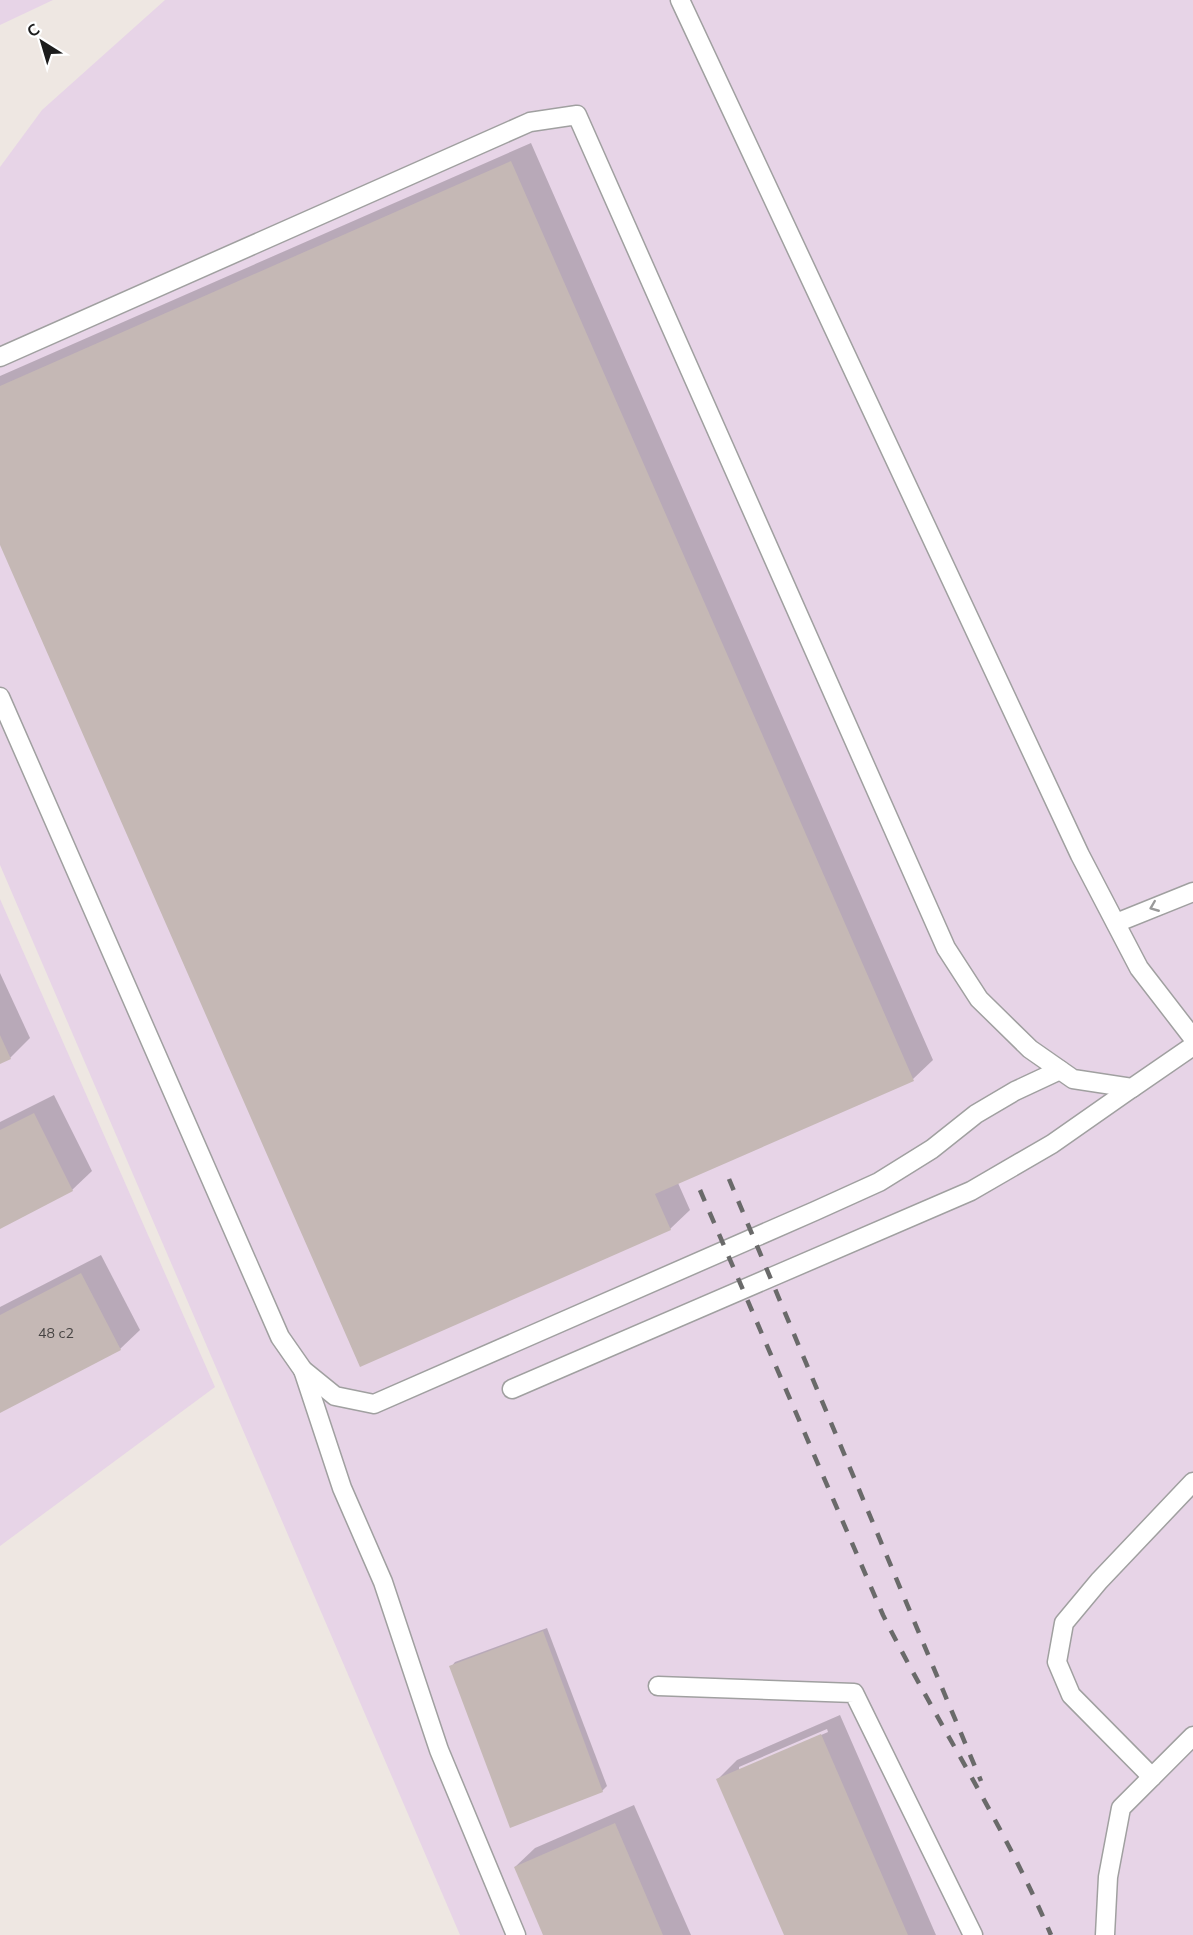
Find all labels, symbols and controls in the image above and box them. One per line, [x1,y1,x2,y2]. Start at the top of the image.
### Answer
north arrow [12,12,72,72]
text: С [23,19,43,41]
one-way arrow [1150,900,1161,912]
house number: 48 с2 [38,1324,74,1342]

